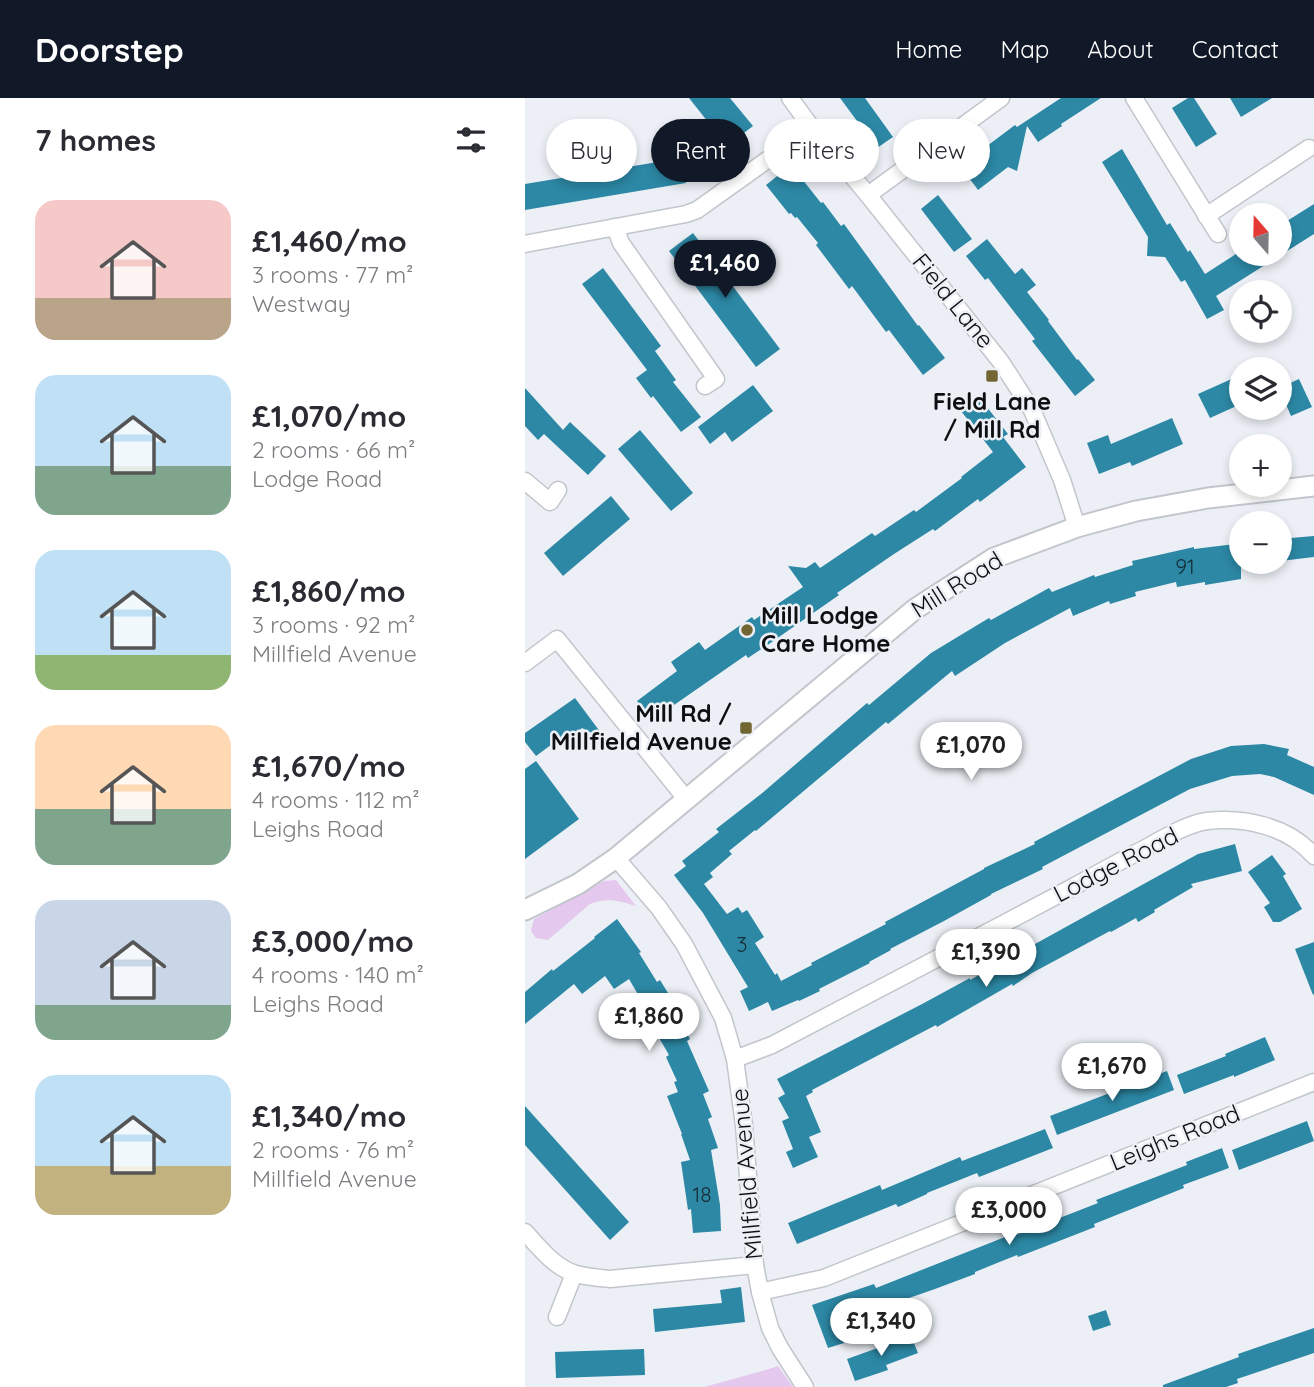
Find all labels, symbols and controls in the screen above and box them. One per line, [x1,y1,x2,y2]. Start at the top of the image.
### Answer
text: Doorstep [35,29,184,70]
text: Home [895,34,962,64]
text: Map [1000,34,1049,64]
text: About [1087,34,1154,64]
text: Contact [1192,34,1279,64]
chip: Buy [546,119,637,182]
chip: Rent [651,119,750,182]
chip: Filters [764,119,879,182]
chip: New [893,119,990,182]
text: 7 homes [35,121,156,159]
icon: filters [452,121,490,159]
north arrow [1229,203,1291,266]
map controls [1229,203,1292,574]
text: £1,460/mo [252,222,407,260]
icon: home [91,228,175,312]
pin: £1,460 [668,240,782,300]
street label: Field Lane [906,247,1001,354]
text: £1,460 [690,248,760,277]
text: 3 rooms · 77 m² [252,260,413,289]
button: locate [1229,280,1292,343]
text: Westway [252,289,351,318]
button: layers [1229,357,1292,420]
marker: Field Lane / Mill Rd [984,368,1000,384]
place label: Field Lane / Mill Rd [933,386,1051,444]
text: £1,070/mo [252,397,406,435]
icon: home [91,403,175,487]
button: + [1229,434,1292,497]
text: 2 rooms · 66 m² [252,435,415,464]
text: Lodge Road [252,464,382,493]
button: − [1229,511,1292,574]
street label: Mill Road [905,544,1008,624]
house number: 91 [1175,553,1195,579]
text: £1,860/mo [252,572,406,610]
icon: home [91,578,175,662]
place label: Mill Lodge Care Home [761,600,890,658]
text: 3 rooms · 92 m² [252,610,415,639]
marker: Mill Lodge Care Home [739,622,755,638]
text: Millfield Avenue [252,639,417,668]
place label: Mill Rd / Millfield Avenue [551,698,732,756]
marker: Mill Rd / Millfield Avenue [738,720,754,736]
pin: £1,070 [914,722,1028,782]
text: £1,070 [936,730,1006,759]
text: £1,670/mo [252,747,406,785]
icon: home [91,753,175,837]
text: 4 rooms · 112 m² [252,785,420,814]
text: Leighs Road [252,814,384,843]
street label: Lodge Road [1048,820,1183,908]
text: £3,000/mo [252,922,414,960]
icon: home [91,928,175,1012]
pin: £1,390 [929,930,1043,989]
house number: 3 [736,931,748,957]
text: £1,390 [951,937,1021,966]
text: 4 rooms · 140 m² [252,960,424,989]
text: Leighs Road [252,989,384,1018]
pin: £1,860 [592,993,706,1053]
text: £1,860 [614,1001,684,1030]
pin: £1,670 [1055,1044,1169,1103]
text: £1,670 [1077,1051,1147,1080]
street label: Millfield Avenue [724,1087,768,1261]
text: £1,340/mo [252,1097,406,1135]
street label: Leighs Road [1105,1097,1244,1177]
icon: home [91,1103,175,1187]
text: 2 rooms · 76 m² [252,1135,414,1164]
text: Millfield Avenue [252,1164,417,1193]
house number: 18 [692,1181,712,1207]
pin: £3,000 [952,1188,1066,1247]
text: £3,000 [971,1195,1047,1224]
pin: £1,340 [824,1298,938,1358]
text: £1,340 [846,1306,916,1335]

